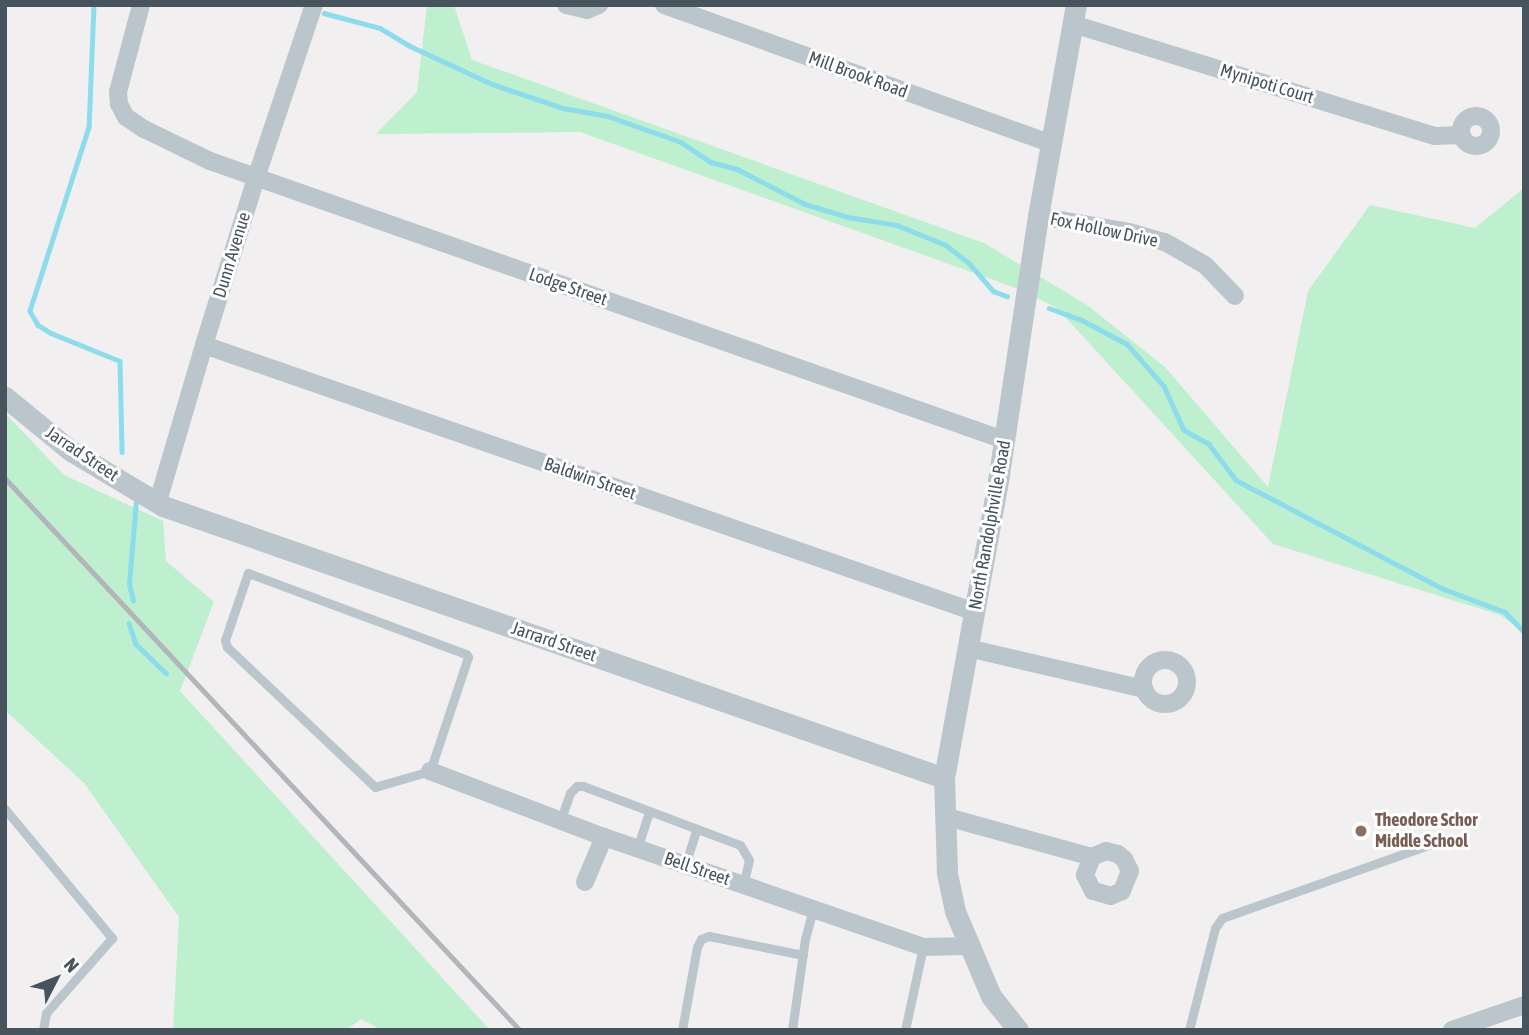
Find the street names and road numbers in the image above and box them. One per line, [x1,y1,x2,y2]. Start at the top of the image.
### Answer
street label: Mill Brook Road [806,47,910,103]
street label: Mynipoti Court [1218,60,1316,108]
street label: Fox Hollow Drive [1048,208,1160,252]
street label: Dunn Avenue [209,210,255,300]
street label: Lodge Street [526,264,610,310]
street label: Jarrad Street [41,422,123,486]
street label: North Randolphville Road [964,439,1016,611]
street label: Baldwin Street [541,453,639,505]
street label: Jarrard Street [509,617,599,667]
street label: Bell Street [661,848,733,890]

